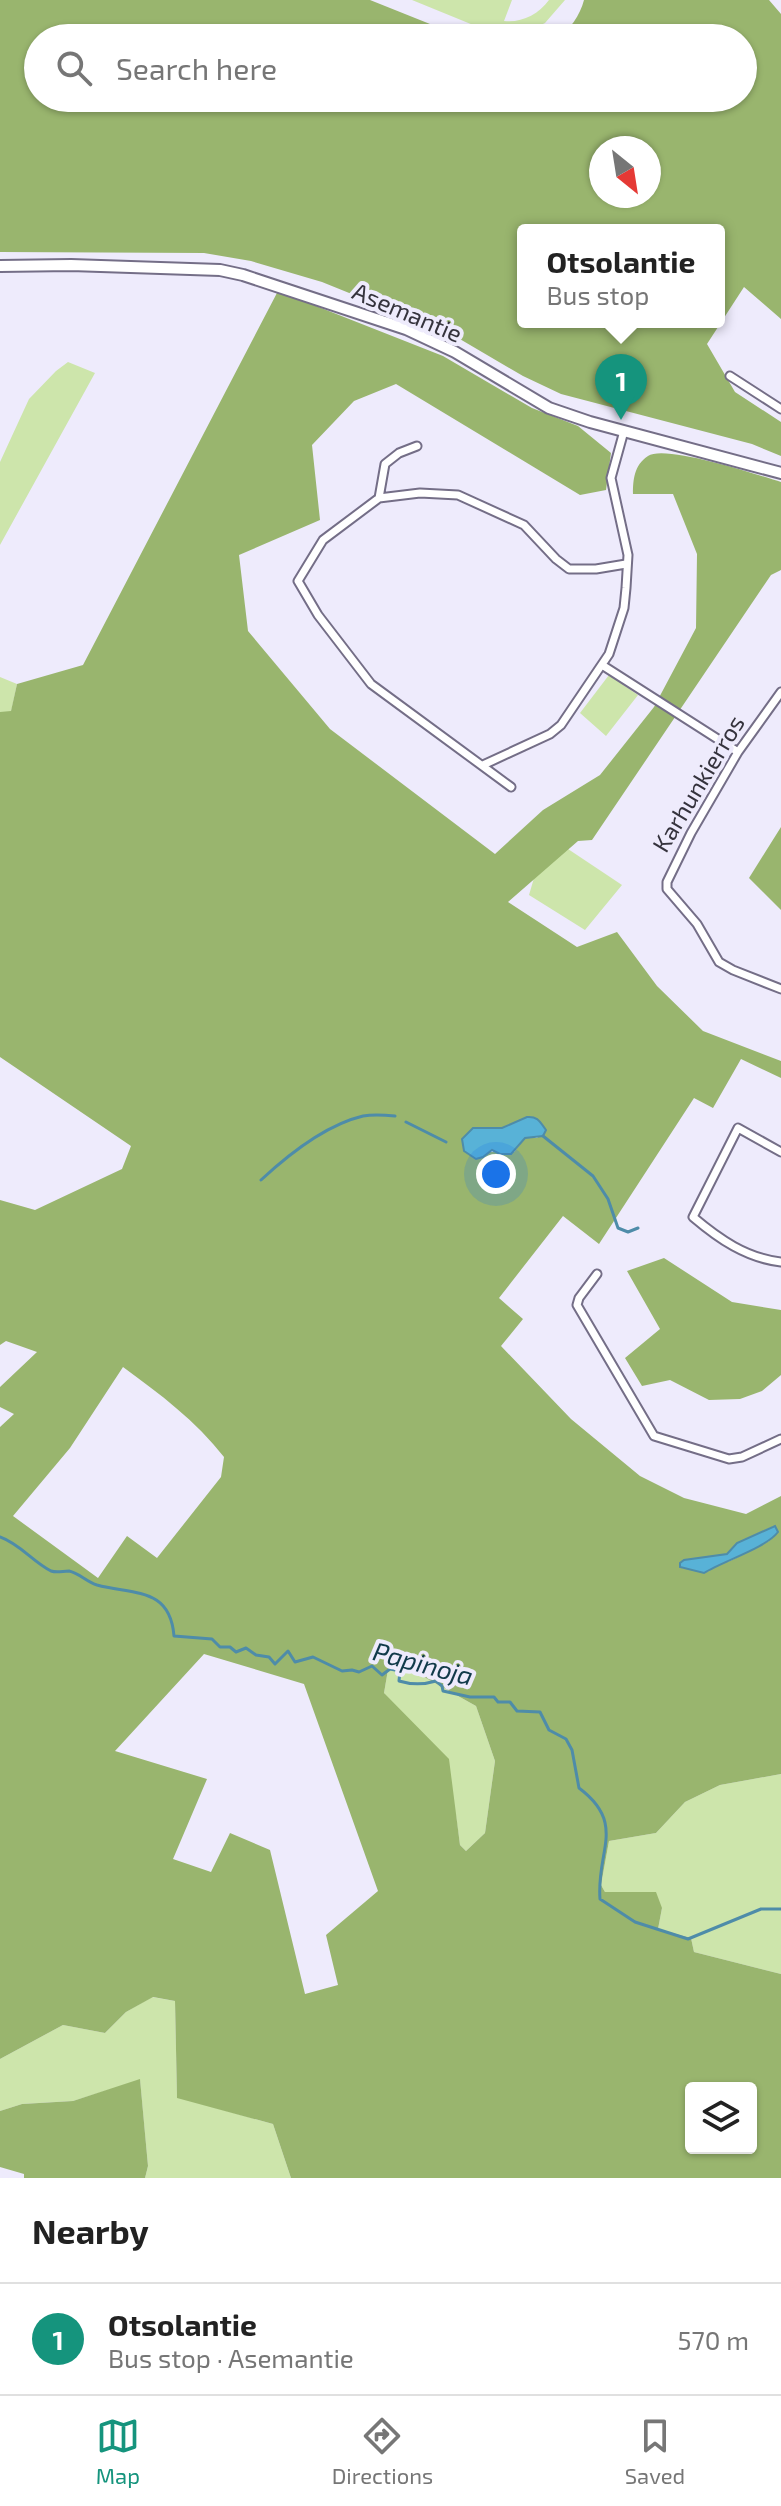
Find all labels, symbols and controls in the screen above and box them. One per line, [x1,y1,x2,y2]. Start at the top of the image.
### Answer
search box [24,24,757,112]
icon: search [52,46,96,90]
text: Search here [116,50,277,86]
north arrow [589,136,661,208]
popup [517,224,725,328]
text: Otsolantie [546,243,696,279]
street label: Asemantie [348,276,467,348]
text: Bus stop [546,279,649,310]
pin: 1 [595,354,647,420]
street label: Karhunkierros [646,710,750,857]
your location [476,1154,516,1194]
water label: Papinoja [370,1634,477,1691]
map controls [685,2082,757,2154]
button: layers [685,2082,757,2154]
text: Nearby [32,2210,149,2251]
text: Otsolantie [108,2306,257,2342]
text: 1 [52,2324,64,2355]
text: 570 m [677,2324,749,2355]
text: Bus stop · Asemantie [108,2342,354,2373]
tab: Map [96,2414,140,2488]
tab: Directions [332,2414,433,2488]
tab: Saved [625,2414,685,2488]

